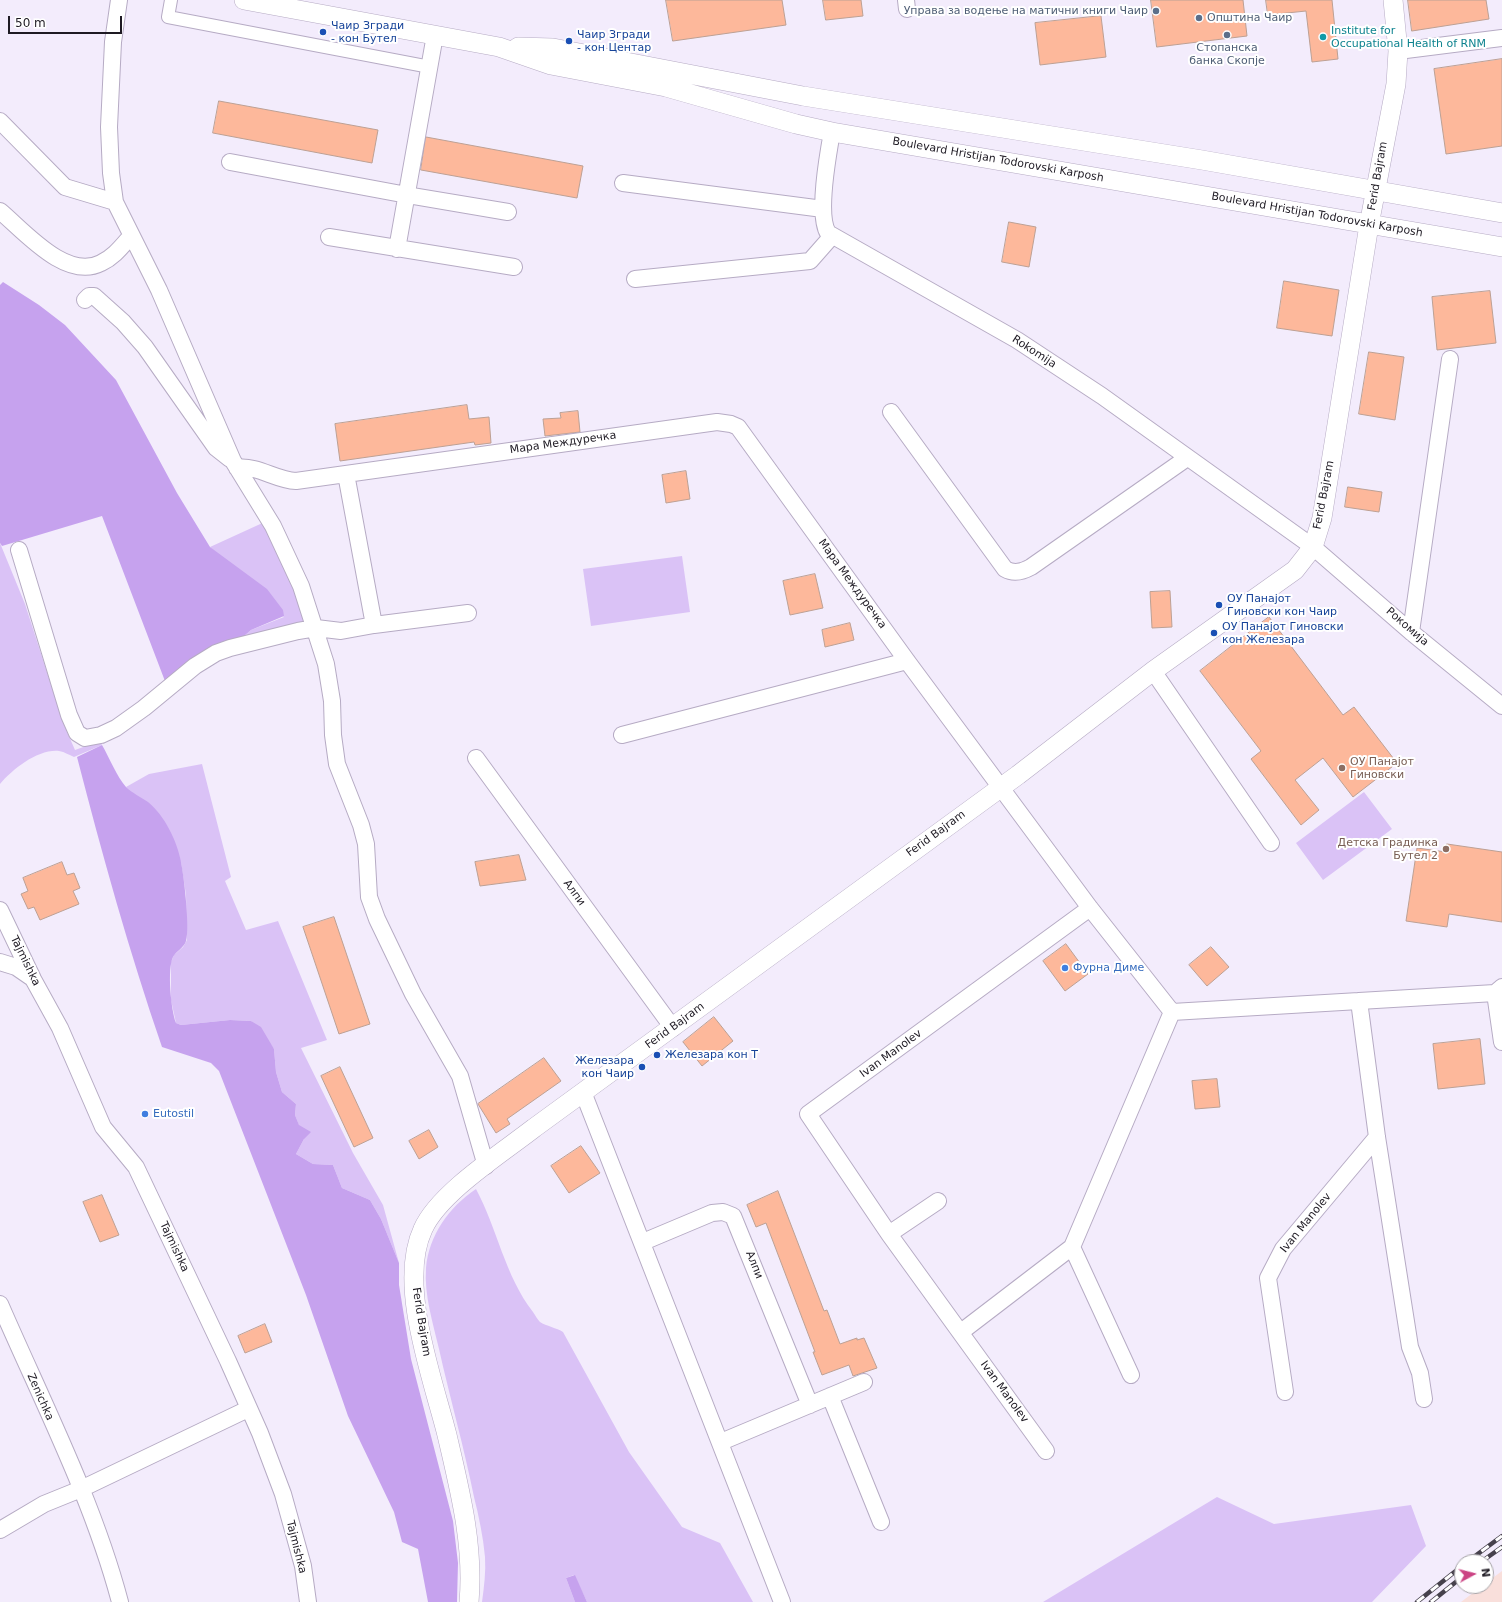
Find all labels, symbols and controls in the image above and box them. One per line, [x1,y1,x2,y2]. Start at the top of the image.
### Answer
place label: Управа за водење на матични книги Чаир [904,4,1148,18]
marker: Управа за водење на матични книги Чаир [1151,6,1161,16]
scale bar [10,8,124,34]
place label: Општина Чаир [1207,11,1292,25]
marker: Општина Чаир [1194,13,1204,23]
text: 50 m [15,16,46,30]
place label: Чаир Згради - кон Бутел [331,19,404,45]
place label: Institute for Occupational Health of RNM [1331,24,1486,50]
marker: Чаир Згради - кон Бутел [318,27,328,37]
place label: Чаир Згради - кон Центар [577,28,651,54]
marker: Стопанска банка Скопје [1222,30,1232,40]
marker: Institute for Occupational Health of RNM [1318,32,1328,42]
marker: Чаир Згради - кон Центар [564,36,574,46]
place label: Стопанска банка Скопје [1189,41,1265,67]
street label: Boulevard Hristijan Todorovski Karposh [891,135,1105,185]
street label: Ferid Bajram [1365,140,1391,212]
street label: Boulevard Hristijan Todorovski Karposh [1210,190,1424,240]
street label: Rokomija [1009,333,1059,371]
street label: Мара Междуречка [509,429,617,457]
street label: Ferid Bajram [1311,459,1337,531]
street label: Мара Междуречка [815,537,889,631]
place label: ОУ Панајот Гиновски кон Чаир [1227,592,1337,618]
marker: ОУ Панајот Гиновски кон Чаир [1214,600,1224,610]
street label: Рокомија [1383,605,1431,649]
place label: ОУ Панајот Гиновски кон Железара [1222,620,1344,646]
marker: ОУ Панајот Гиновски кон Железара [1209,628,1219,638]
place label: ОУ Панајот Гиновски [1350,755,1414,781]
marker: ОУ Панајот Гиновски [1337,763,1347,773]
street label: Ferid Bajram [904,808,968,860]
place label: Детска Градинка Бутел 2 [1338,836,1438,862]
marker: Детска Градинка Бутел 2 [1441,844,1451,854]
street label: Алпи [560,877,588,909]
street label: Tajmishka [7,934,43,988]
place label: Фурна Диме [1073,961,1144,975]
marker: Фурна Диме [1060,963,1070,973]
street label: Ferid Bajram [643,1000,707,1052]
street label: Ivan Manolev [857,1027,925,1081]
place label: Железара кон Т [665,1048,758,1062]
marker: Железара кон Т [652,1050,662,1060]
place label: Железара кон Чаир [575,1054,634,1080]
marker: Железара кон Чаир [637,1062,647,1072]
place label: Eutostil [153,1107,194,1121]
marker: Eutostil [140,1109,150,1119]
street label: Ivan Manolev [1278,1190,1334,1256]
street label: Tajmishka [157,1220,191,1274]
street label: Алпи [742,1249,766,1281]
street label: Ferid Bajram [409,1286,433,1358]
street label: Ivan Manolev [977,1358,1031,1426]
street label: Zenichka [24,1371,56,1423]
street label: Tajmishka [283,1519,309,1575]
north arrow [1454,1554,1494,1594]
text: N [1478,1567,1492,1578]

